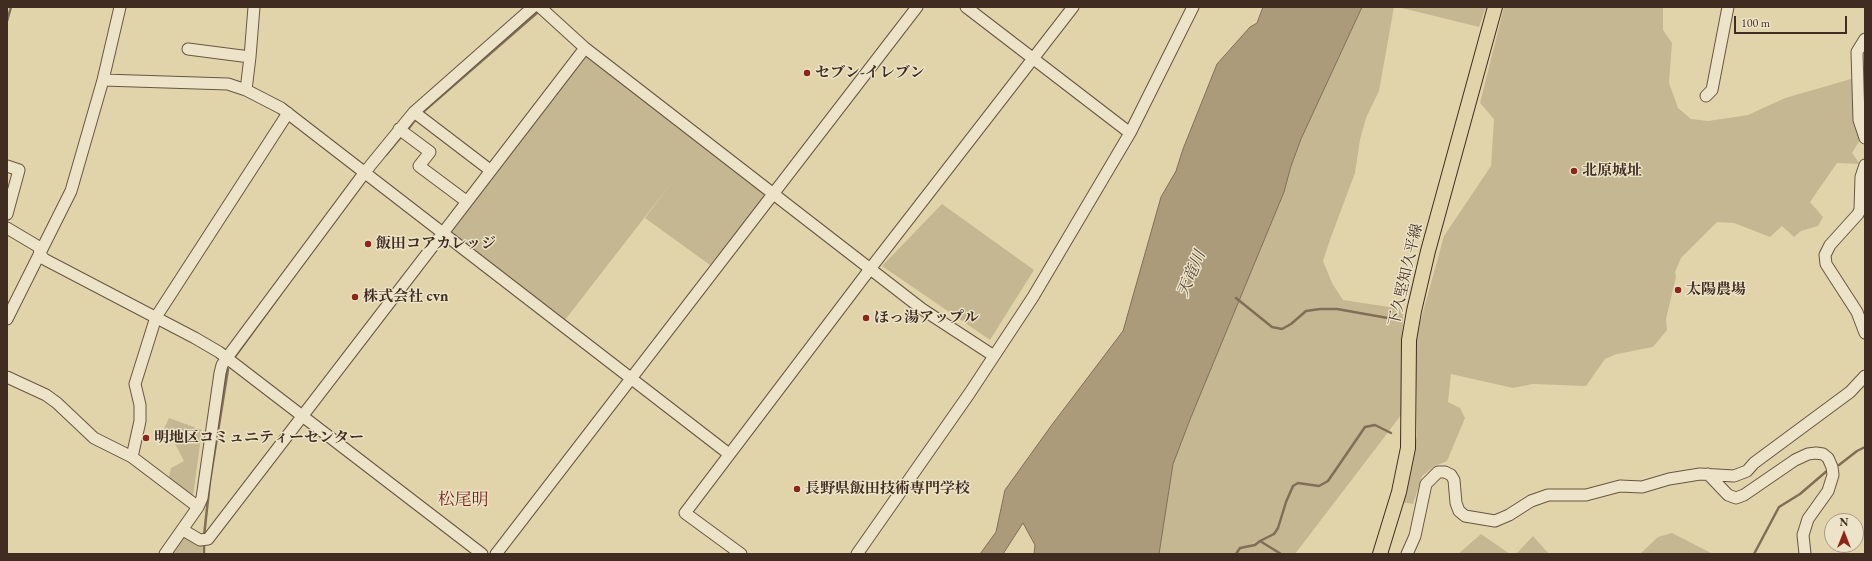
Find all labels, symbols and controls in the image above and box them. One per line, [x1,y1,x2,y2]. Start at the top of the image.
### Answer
scale bar [1736,8,1849,34]
text: 100 m [1741,15,1770,31]
place label: セブン-イレブン [815,64,925,82]
marker: セブン-イレブン [802,68,812,78]
place label: 北原城址 [1582,162,1642,180]
marker: 北原城址 [1569,166,1579,176]
street label: 下久堅知久平線 [1385,222,1427,328]
place label: 飯田コアカレッジ [376,235,496,253]
marker: 飯田コアカレッジ [363,239,373,249]
water label: 天竜川 [1174,248,1210,300]
place label: 太陽農場 [1686,281,1746,299]
marker: 太陽農場 [1673,285,1683,295]
place label: 株式会社 cvn [363,288,448,306]
marker: 株式会社 cvn [350,292,360,302]
place label: ほっ湯アップル [874,309,979,327]
marker: ほっ湯アップル [861,313,871,323]
place label: 明地区コミュニティーセンター [154,429,364,447]
marker: 明地区コミュニティーセンター [141,433,151,443]
place label: 長野県飯田技術専門学校 [805,480,970,498]
marker: 長野県飯田技術専門学校 [792,484,802,494]
district label: 松尾明 [438,490,488,510]
north arrow [1824,513,1864,553]
text: N [1840,515,1848,529]

